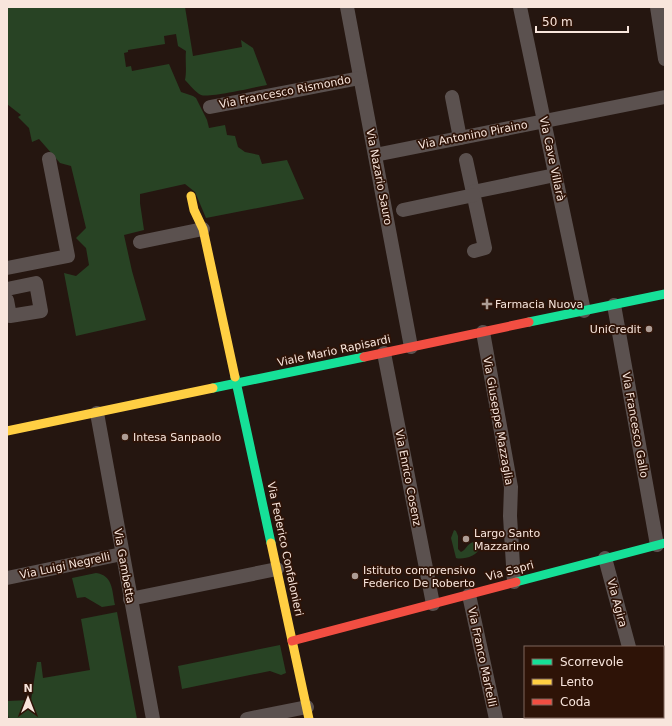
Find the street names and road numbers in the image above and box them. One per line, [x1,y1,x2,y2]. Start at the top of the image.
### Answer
street label: Via Francesco Rismondo [218,73,352,111]
street label: Via Cave Villarà [537,115,567,203]
street label: Via Antonino Piraino [417,118,529,152]
street label: Via Nazario Sauro [363,128,395,226]
street label: Viale Mario Rapisardi [276,333,392,369]
street label: Via Giuseppe Mazzaglia [480,356,516,486]
street label: Via Francesco Gallo [619,371,651,479]
street label: Via Enrico Cosenz [392,429,424,528]
street label: Via Federico Confalonieri [264,481,306,617]
street label: Via Gambetta [111,528,137,604]
street label: Via Luigi Negrelli [19,550,111,582]
street label: Via Sapri [485,558,535,584]
street label: Via Agira [604,577,630,629]
street label: Via Franco Martelli [465,606,499,708]

